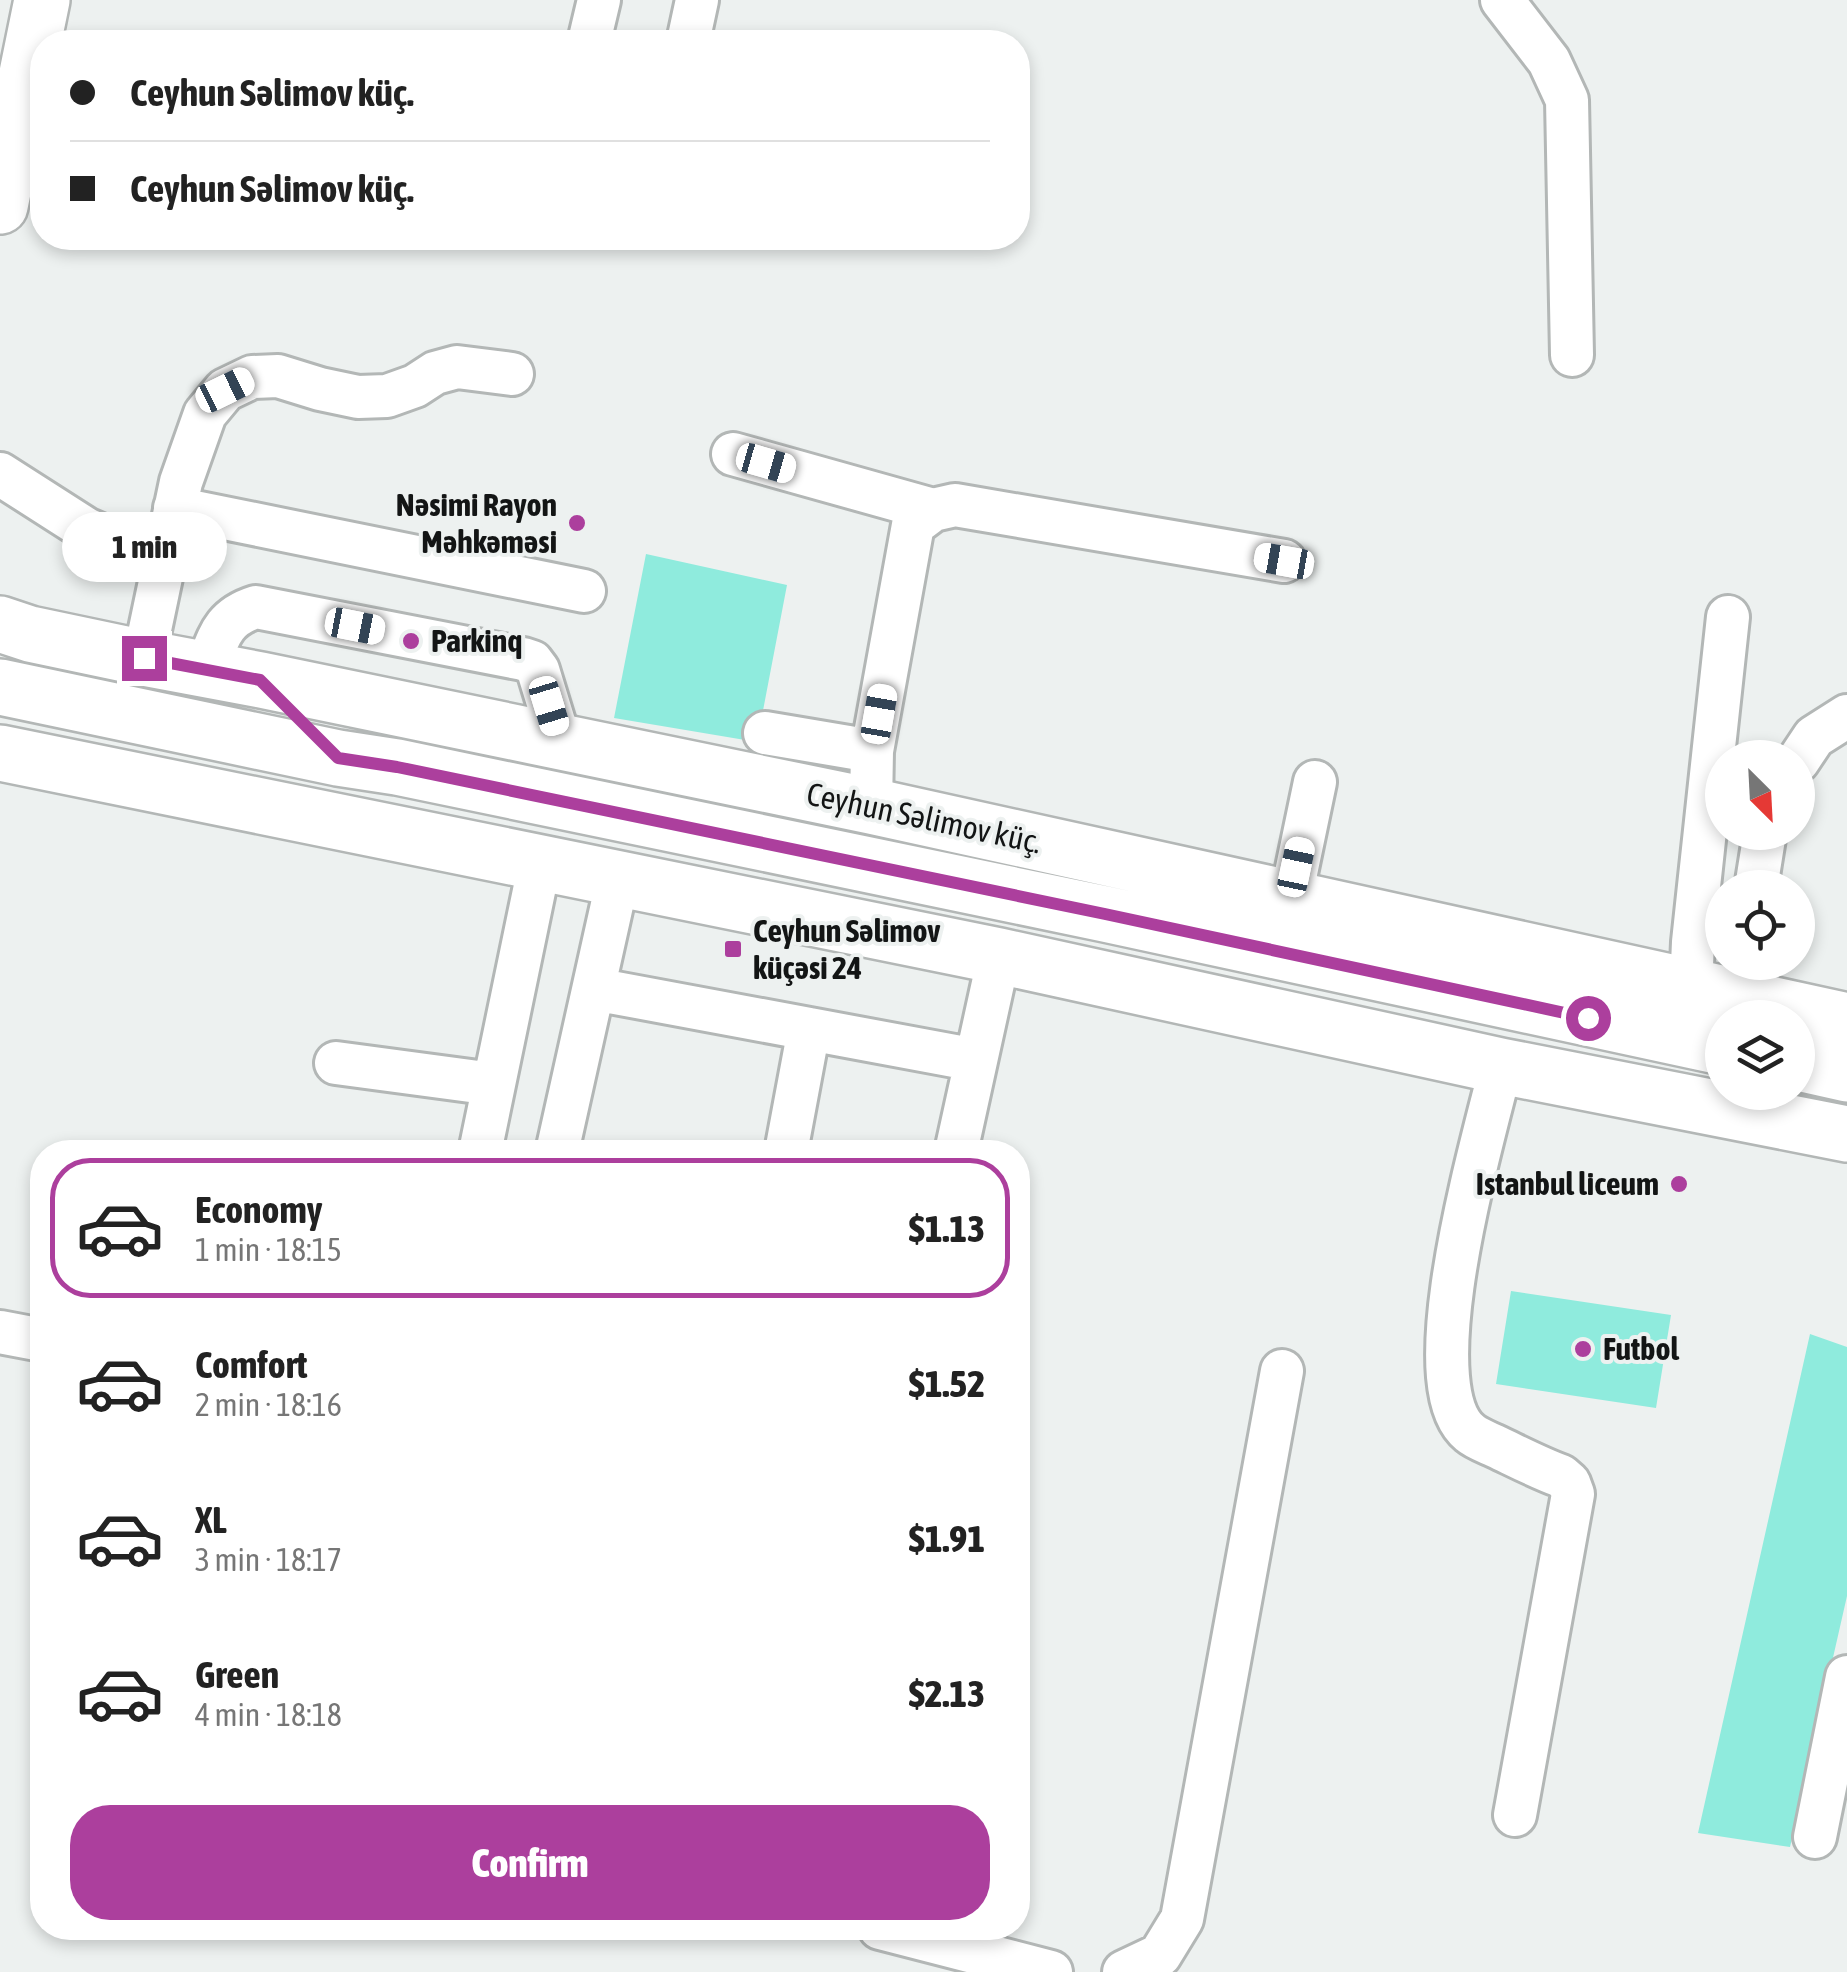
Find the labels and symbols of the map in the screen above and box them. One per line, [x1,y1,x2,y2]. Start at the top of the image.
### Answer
car [191,363,259,417]
car [733,440,799,486]
place label: Nəsimi Rayon Məhkəməsi [396,486,557,560]
marker: Nəsimi Rayon Məhkəməsi [566,512,588,534]
callout: 1 min [62,513,226,583]
car [1252,541,1316,581]
car [323,606,387,646]
place label: Parkinq [431,622,522,659]
marker: Parkinq [400,630,422,652]
route end [122,636,167,681]
car [526,673,572,739]
car [859,682,899,746]
north arrow [1705,740,1815,850]
street label: Ceyhun Səlimov küç. [803,775,1045,860]
car [1275,835,1317,899]
place label: Ceyhun Səlimov küçəsi 24 [753,912,941,986]
marker: Ceyhun Səlimov küçəsi 24 [722,938,744,960]
route start [1566,996,1611,1041]
place label: Istanbul liceum [1476,1165,1659,1202]
marker: Istanbul liceum [1668,1173,1690,1195]
place label: Futbol [1603,1330,1679,1367]
marker: Futbol [1572,1338,1594,1360]

